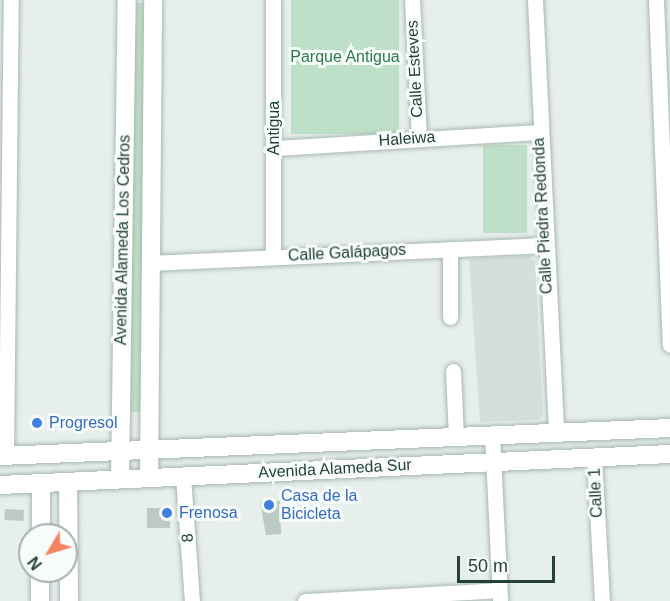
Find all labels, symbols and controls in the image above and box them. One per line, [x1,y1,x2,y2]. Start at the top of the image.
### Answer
street label: Calle Esteves [403,20,427,118]
park label: Parque Antigua [290,47,400,67]
street label: Antigua [264,101,284,155]
street label: Haleiwa [378,127,436,151]
street label: Avenida Alameda Los Cedros [112,134,134,346]
street label: Calle Piedra Redonda [529,137,557,295]
street label: Calle Galápagos [287,240,407,266]
place label: Progresol [49,413,117,433]
marker: Progresol [30,416,44,430]
street label: Avenida Alameda Sur [257,455,413,483]
street label: Calle 1 [585,468,607,518]
place label: Casa de la Bicicleta [281,486,357,524]
marker: Casa de la Bicicleta [262,498,276,512]
place label: Frenosa [179,503,238,523]
marker: Frenosa [160,506,174,520]
north arrow [18,523,78,583]
street label: 8 [178,533,198,543]
scale bar [460,544,558,582]
text: N [25,553,45,573]
text: 50 m [468,556,508,576]

